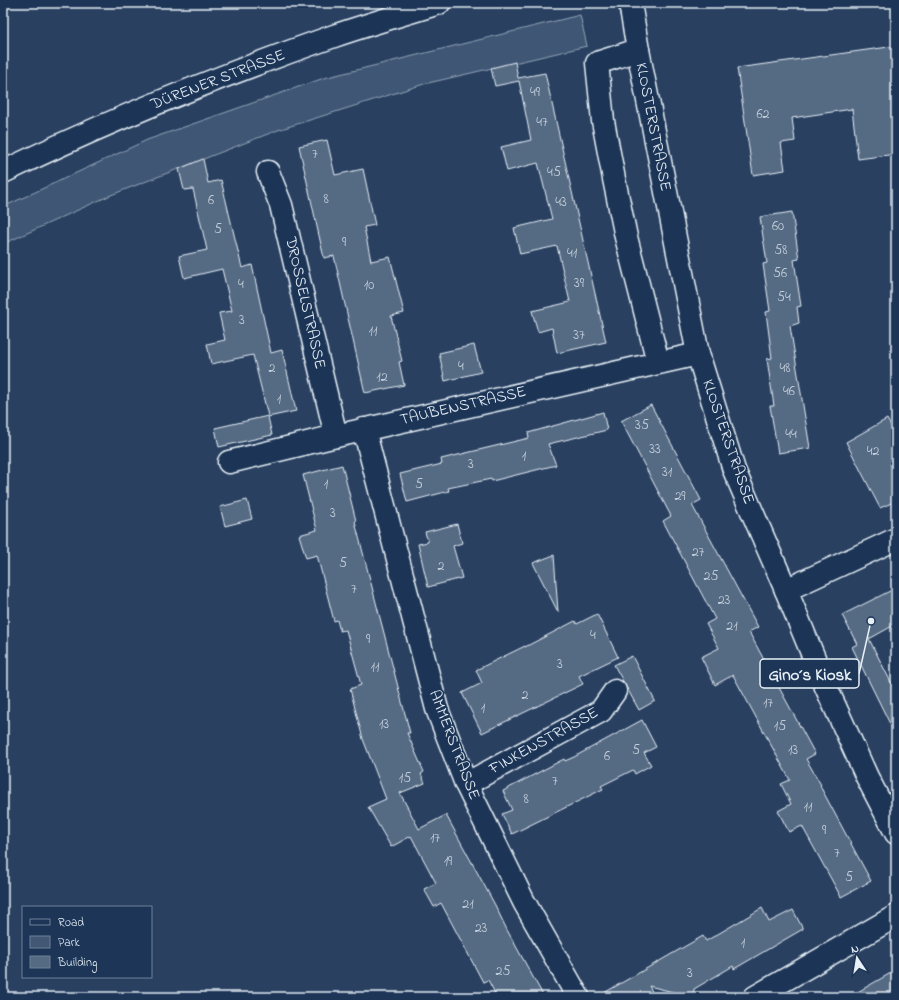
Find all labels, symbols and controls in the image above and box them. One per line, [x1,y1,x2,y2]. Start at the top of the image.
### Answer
street label: DÜRENER STRASSE [146,43,289,117]
street label: KLOSTERSTRASSE [629,61,677,193]
house number: 49 [530,82,541,103]
house number: 62 [756,104,770,125]
house number: 47 [536,112,548,133]
house number: 7 [312,144,318,165]
house number: 45 [547,162,561,183]
house number: 8 [323,189,329,210]
house number: 6 [208,190,214,211]
house number: 43 [555,192,567,213]
house number: 60 [772,216,784,237]
house number: 5 [214,219,222,240]
house number: 9 [342,232,347,253]
street label: DROSSELSTRASSE [278,234,332,371]
house number: 58 [774,240,788,261]
house number: 41 [567,243,578,264]
house number: 56 [773,263,787,284]
house number: 39 [574,273,585,294]
house number: 4 [238,274,244,295]
house number: 10 [364,275,374,296]
house number: 54 [777,287,791,308]
house number: 3 [239,310,245,331]
house number: 11 [369,321,378,342]
house number: 37 [573,325,585,346]
house number: 4 [458,356,464,377]
house number: 2 [269,358,276,379]
house number: 48 [779,358,791,379]
house number: 12 [376,367,388,388]
street label: KLOSTERSTRASSE [695,376,761,508]
street label: TAUBENSTRASSE [398,380,528,432]
house number: 46 [783,381,795,402]
house number: 1 [277,389,282,410]
house number: 35 [635,415,649,436]
house number: 44 [785,424,797,445]
house number: 33 [649,439,661,460]
house number: 42 [867,441,879,462]
house number: 1 [522,446,527,467]
house number: 3 [468,454,474,475]
house number: 31 [662,462,673,483]
house number: 1 [324,474,329,495]
house number: 5 [415,474,423,495]
house number: 29 [674,486,686,507]
house number: 3 [330,503,336,524]
house number: 27 [692,542,705,563]
house number: 5 [339,553,347,574]
house number: 2 [438,556,445,577]
house number: 25 [704,566,718,587]
house number: 7 [351,579,357,600]
house number: 23 [718,590,731,611]
house number: 21 [726,616,738,637]
house number: 4 [590,625,596,646]
house number: 9 [366,629,371,650]
house number: 3 [557,654,563,675]
house number: 11 [371,657,380,678]
callout: Gino´s Kiosk [760,659,859,688]
text: Gino´s Kiosk [768,663,852,688]
house number: 2 [522,685,529,706]
street label: AMMERSTRASSE [422,686,486,804]
house number: 17 [763,693,773,714]
house number: 1 [481,698,486,719]
street label: FINKENSTRASSE [484,701,603,781]
house number: 13 [379,714,389,735]
house number: 15 [774,716,786,737]
house number: 5 [632,740,640,761]
house number: 13 [788,740,798,761]
house number: 6 [604,746,610,767]
house number: 15 [399,768,411,789]
house number: 7 [552,771,558,792]
house number: 8 [523,789,529,810]
house number: 11 [804,797,813,818]
house number: 9 [822,820,827,841]
house number: 17 [430,828,440,849]
house number: 7 [834,843,840,864]
house number: 19 [444,851,453,872]
house number: 5 [845,867,853,888]
house number: 21 [462,894,474,915]
legend [22,906,152,978]
text: Road [58,914,84,932]
house number: 23 [475,918,488,939]
house number: 1 [741,933,746,954]
text: Park [58,934,80,952]
north arrow [837,938,877,978]
text: N [850,941,860,958]
text: Building [57,954,97,973]
house number: 25 [496,961,510,982]
house number: 3 [687,963,693,984]

